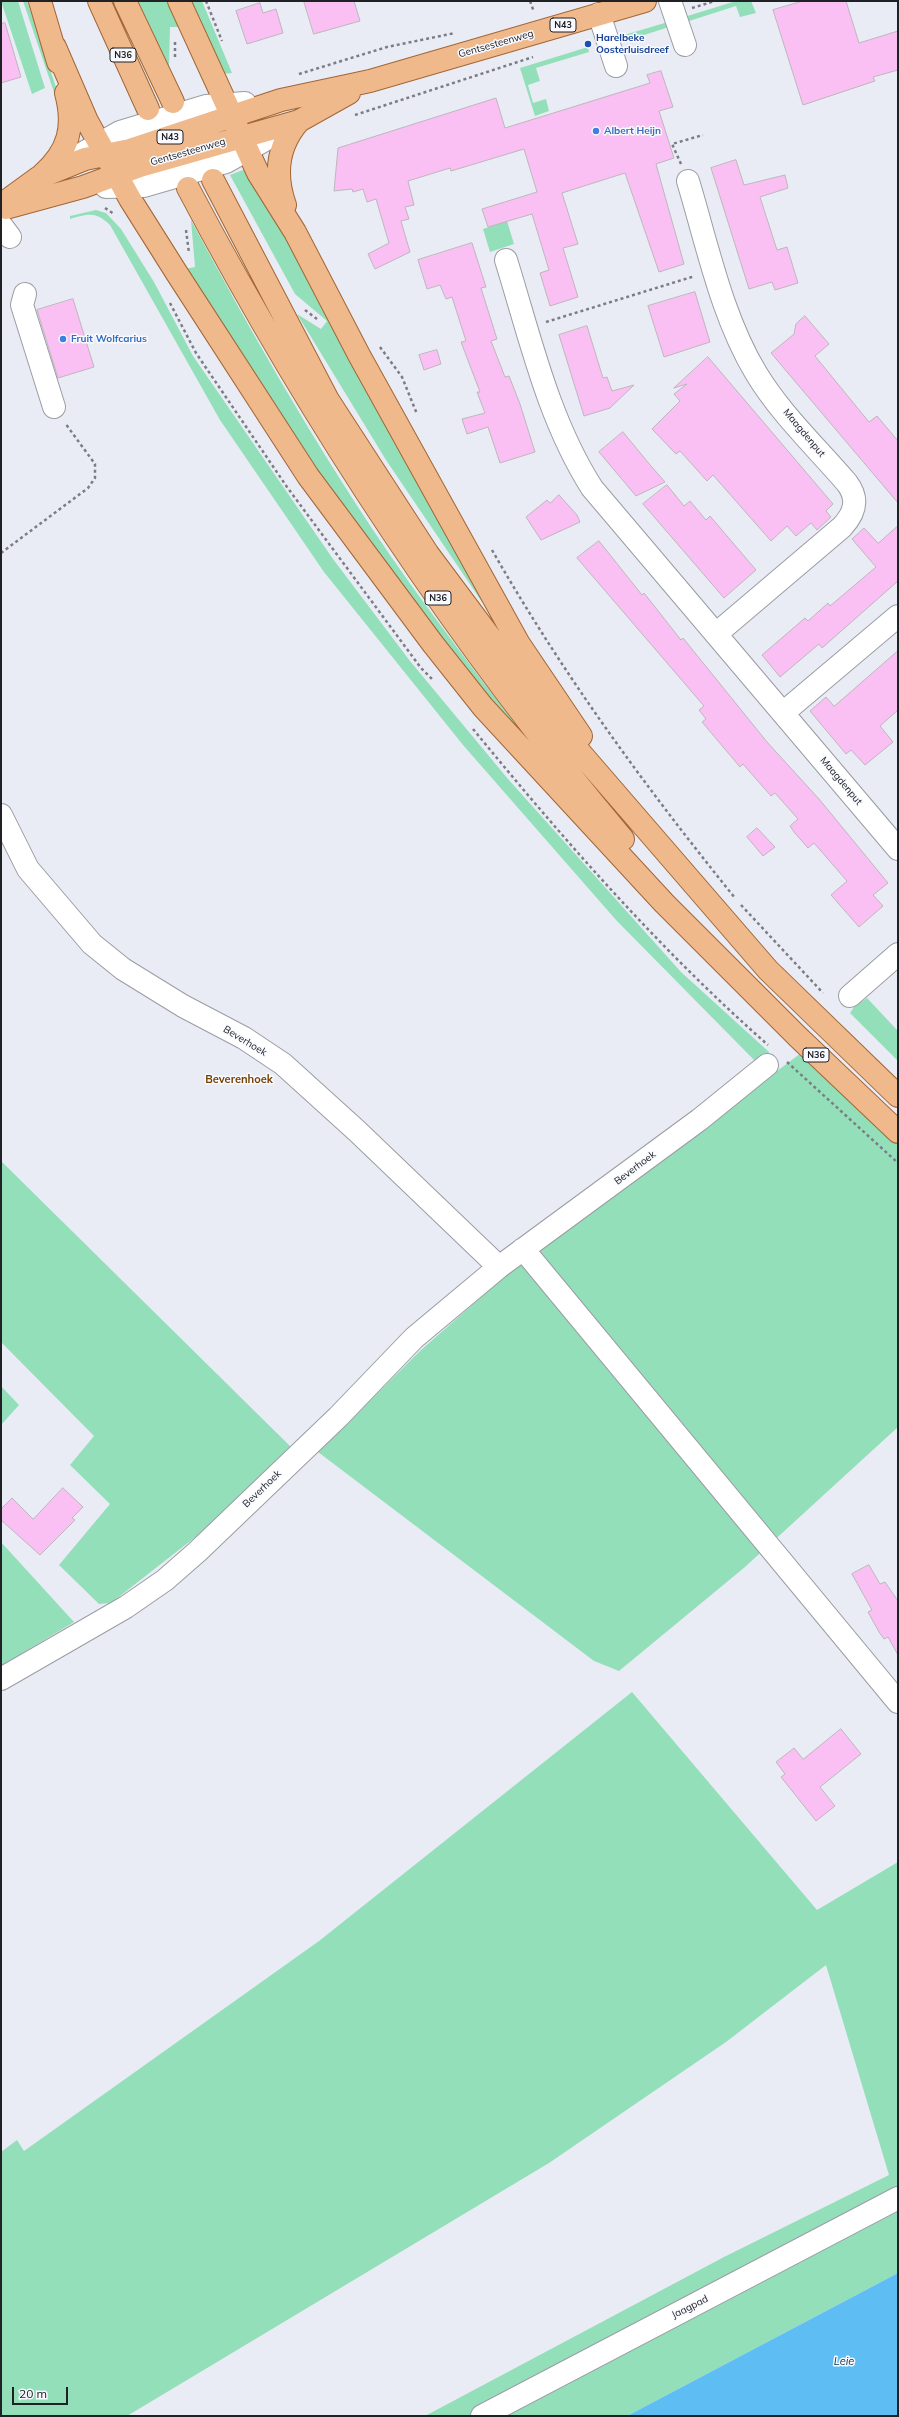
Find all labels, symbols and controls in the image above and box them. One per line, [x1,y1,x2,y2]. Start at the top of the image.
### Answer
road number: N43 [550,18,576,32]
street label: Gentsesteenweg [457,28,535,60]
place label: Harelbeke Oosterluisdreef [596,32,669,56]
marker: Harelbeke Oosterluisdreef [583,39,593,49]
road number: N36 [110,48,136,62]
place label: Albert Heijn [604,125,661,137]
marker: Albert Heijn [591,126,601,136]
road number: N43 [157,130,183,144]
street label: Gentsesteenweg [149,136,227,168]
place label: Fruit Wolfcarius [71,333,147,345]
marker: Fruit Wolfcarius [58,334,68,344]
street label: Maagdenput [780,406,828,460]
road number: N36 [425,591,451,605]
street label: Maagdenput [817,754,865,808]
street label: Beverhoek [221,1023,269,1059]
road number: N36 [803,1048,829,1062]
district label: Beverenhoek [205,1073,273,1087]
street label: Beverhoek [612,1149,658,1187]
street label: Beverhoek [240,1468,284,1510]
street label: Jaagpad [670,2293,710,2321]
water label: Leie [834,2355,854,2369]
scale bar [14,2379,70,2405]
text: 20 m [19,2386,47,2401]

